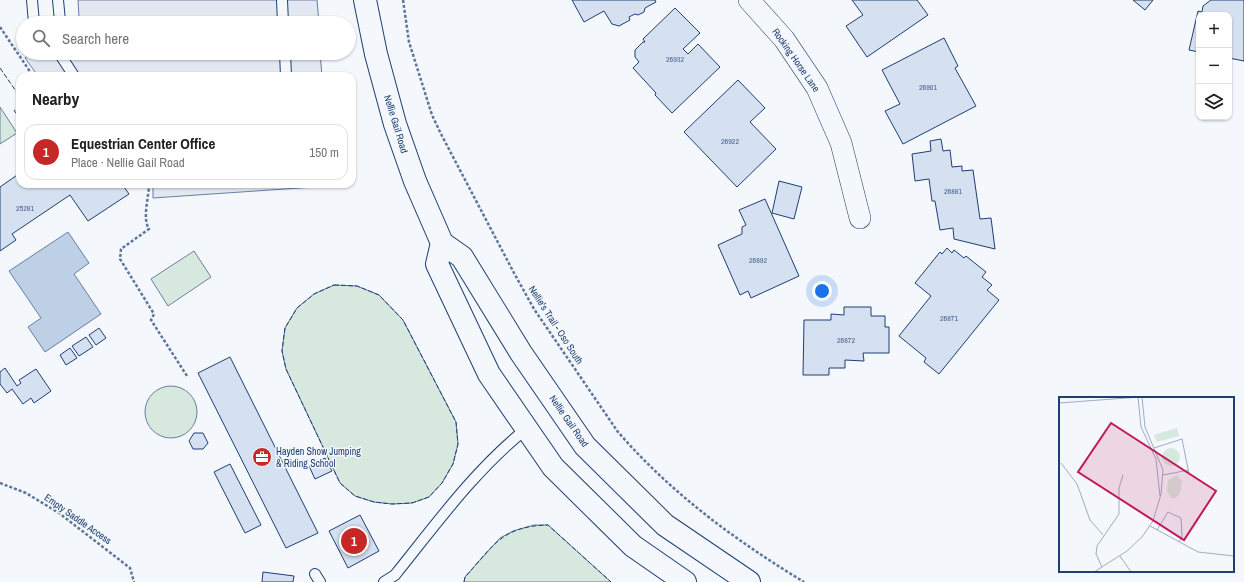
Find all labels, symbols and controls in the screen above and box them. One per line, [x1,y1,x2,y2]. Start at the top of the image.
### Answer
map controls [1196,12,1232,120]
button: + [1196,12,1232,48]
search box [16,16,356,60]
street label: Rocking Horse Lane [769,26,823,95]
icon: search [30,27,52,49]
text: Search here [62,28,129,49]
button: − [1196,48,1232,84]
house number: 26932 [666,54,684,64]
house number: 26901 [919,82,937,92]
button: layers [1196,84,1232,120]
text: Nearby [32,87,79,110]
street label: Nellie Gail Road [381,93,411,155]
text: Equestrian Center Office [71,133,215,154]
house number: 26922 [721,136,739,146]
text: 1 [43,144,49,161]
text: 150 m [309,144,339,161]
text: Place · Nellie Gail Road [71,154,185,171]
house number: 26881 [944,186,962,196]
house number: 25281 [16,203,34,213]
house number: 26892 [749,255,767,265]
your location [812,281,832,301]
street label: Nellie's Trail - Oso South [526,283,586,367]
house number: 26871 [940,313,958,323]
house number: 26872 [837,335,855,345]
street label: Nellie Gail Road [546,393,592,449]
inset map [1059,397,1234,572]
place label: Hayden Show Jumping & Riding School [276,445,361,470]
office icon: Hayden Show Jumping & Riding School [251,446,273,468]
street label: Empty Saddle Access [42,491,114,547]
pin: 1 [341,526,367,556]

